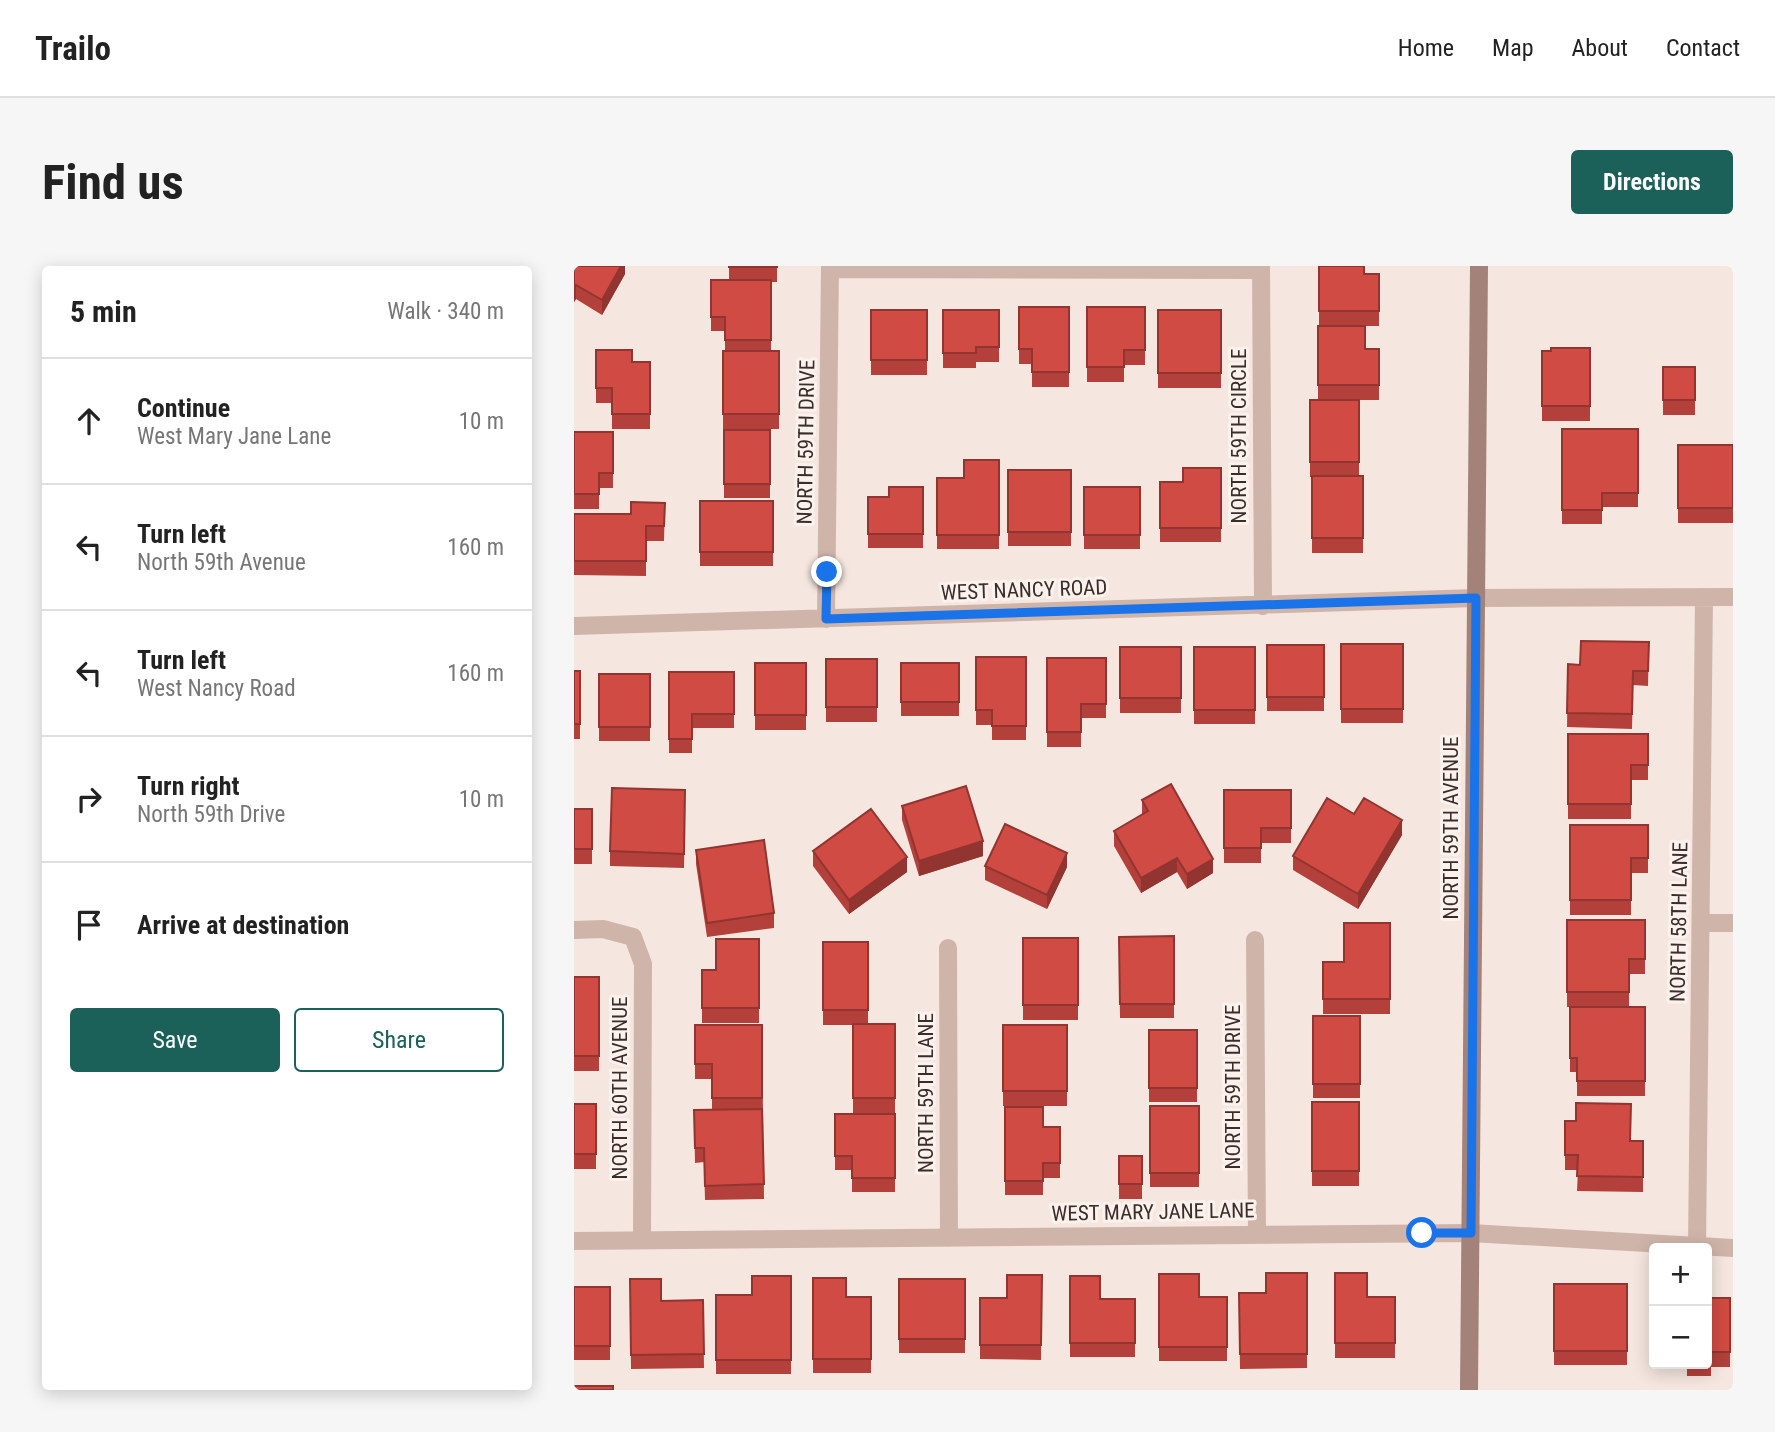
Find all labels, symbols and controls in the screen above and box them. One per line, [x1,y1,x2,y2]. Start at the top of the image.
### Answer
text: Trailo [35,29,111,68]
text: Home [1398,34,1454,62]
text: Map [1492,34,1534,62]
text: About [1572,34,1628,62]
text: Contact [1666,34,1740,62]
button: Directions [1571,150,1733,214]
text: Find us [42,154,184,211]
text: 5 min [70,294,137,329]
text: Walk · 340 m [387,298,504,325]
street label: NORTH 59TH CIRCLE [1227,349,1251,523]
street label: NORTH 59TH DRIVE [793,359,819,525]
text: Continue [137,393,230,423]
icon: ahead [70,402,108,440]
text: 10 m [459,408,504,435]
text: West Mary Jane Lane [137,423,331,450]
text: Turn left [137,519,226,549]
icon: left [70,528,108,566]
text: 160 m [447,534,504,561]
text: North 59th Avenue [137,549,306,576]
route end [811,556,842,587]
street label: WEST NANCY ROAD [940,575,1108,605]
text: Turn left [137,645,226,675]
icon: left [70,654,108,692]
text: 160 m [447,660,504,687]
text: West Nancy Road [137,675,296,702]
street label: NORTH 59TH AVENUE [1439,737,1463,919]
text: Turn right [137,771,239,801]
icon: right [70,780,108,818]
text: 10 m [459,786,504,813]
text: North 59th Drive [137,801,285,828]
street label: NORTH 58TH LANE [1666,842,1692,1002]
icon: arrive [70,906,108,944]
text: Arrive at destination [137,910,349,940]
street label: NORTH 60TH AVENUE [608,997,632,1179]
street label: NORTH 59TH DRIVE [1221,1005,1245,1169]
button: Save [70,1008,280,1072]
button: Share [294,1008,504,1072]
street label: NORTH 59TH LANE [914,1013,938,1173]
street label: WEST MARY JANE LANE [1051,1198,1255,1226]
route start [1406,1217,1437,1248]
map controls [1649,1243,1712,1369]
button: + [1649,1243,1712,1306]
button: − [1649,1306,1712,1369]

